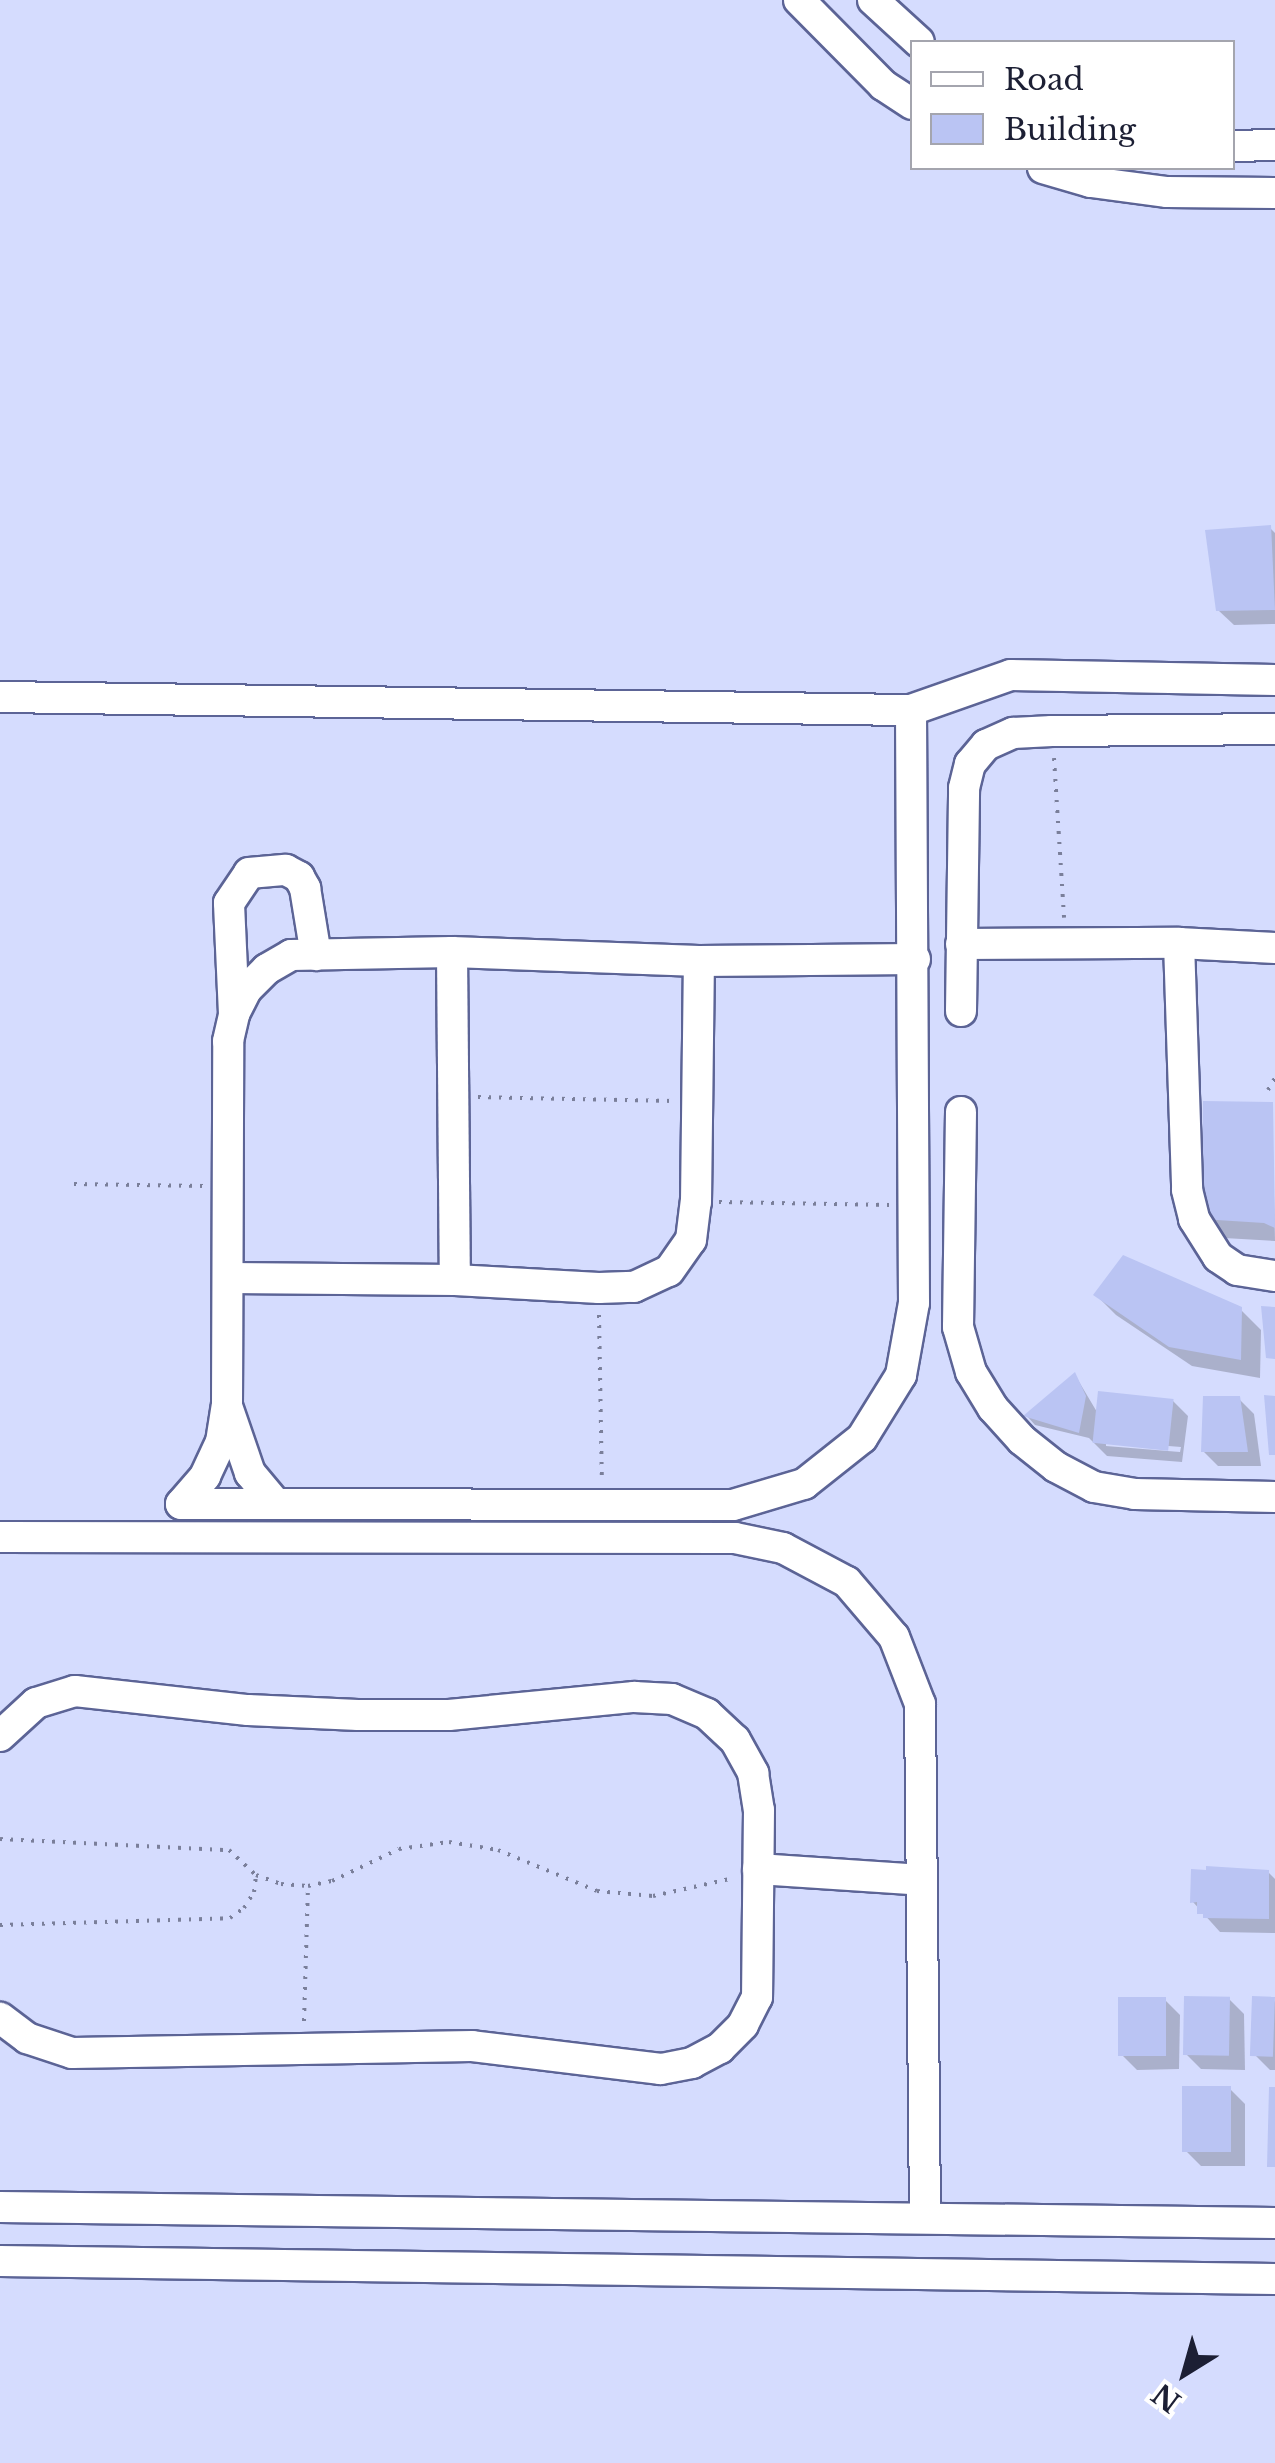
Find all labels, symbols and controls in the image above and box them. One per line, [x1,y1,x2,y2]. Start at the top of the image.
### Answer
legend [910,40,1235,170]
text: Road [1004,61,1084,98]
text: Building [1004,111,1136,148]
north arrow [1135,2323,1235,2423]
text: N [1146,2375,1188,2419]

